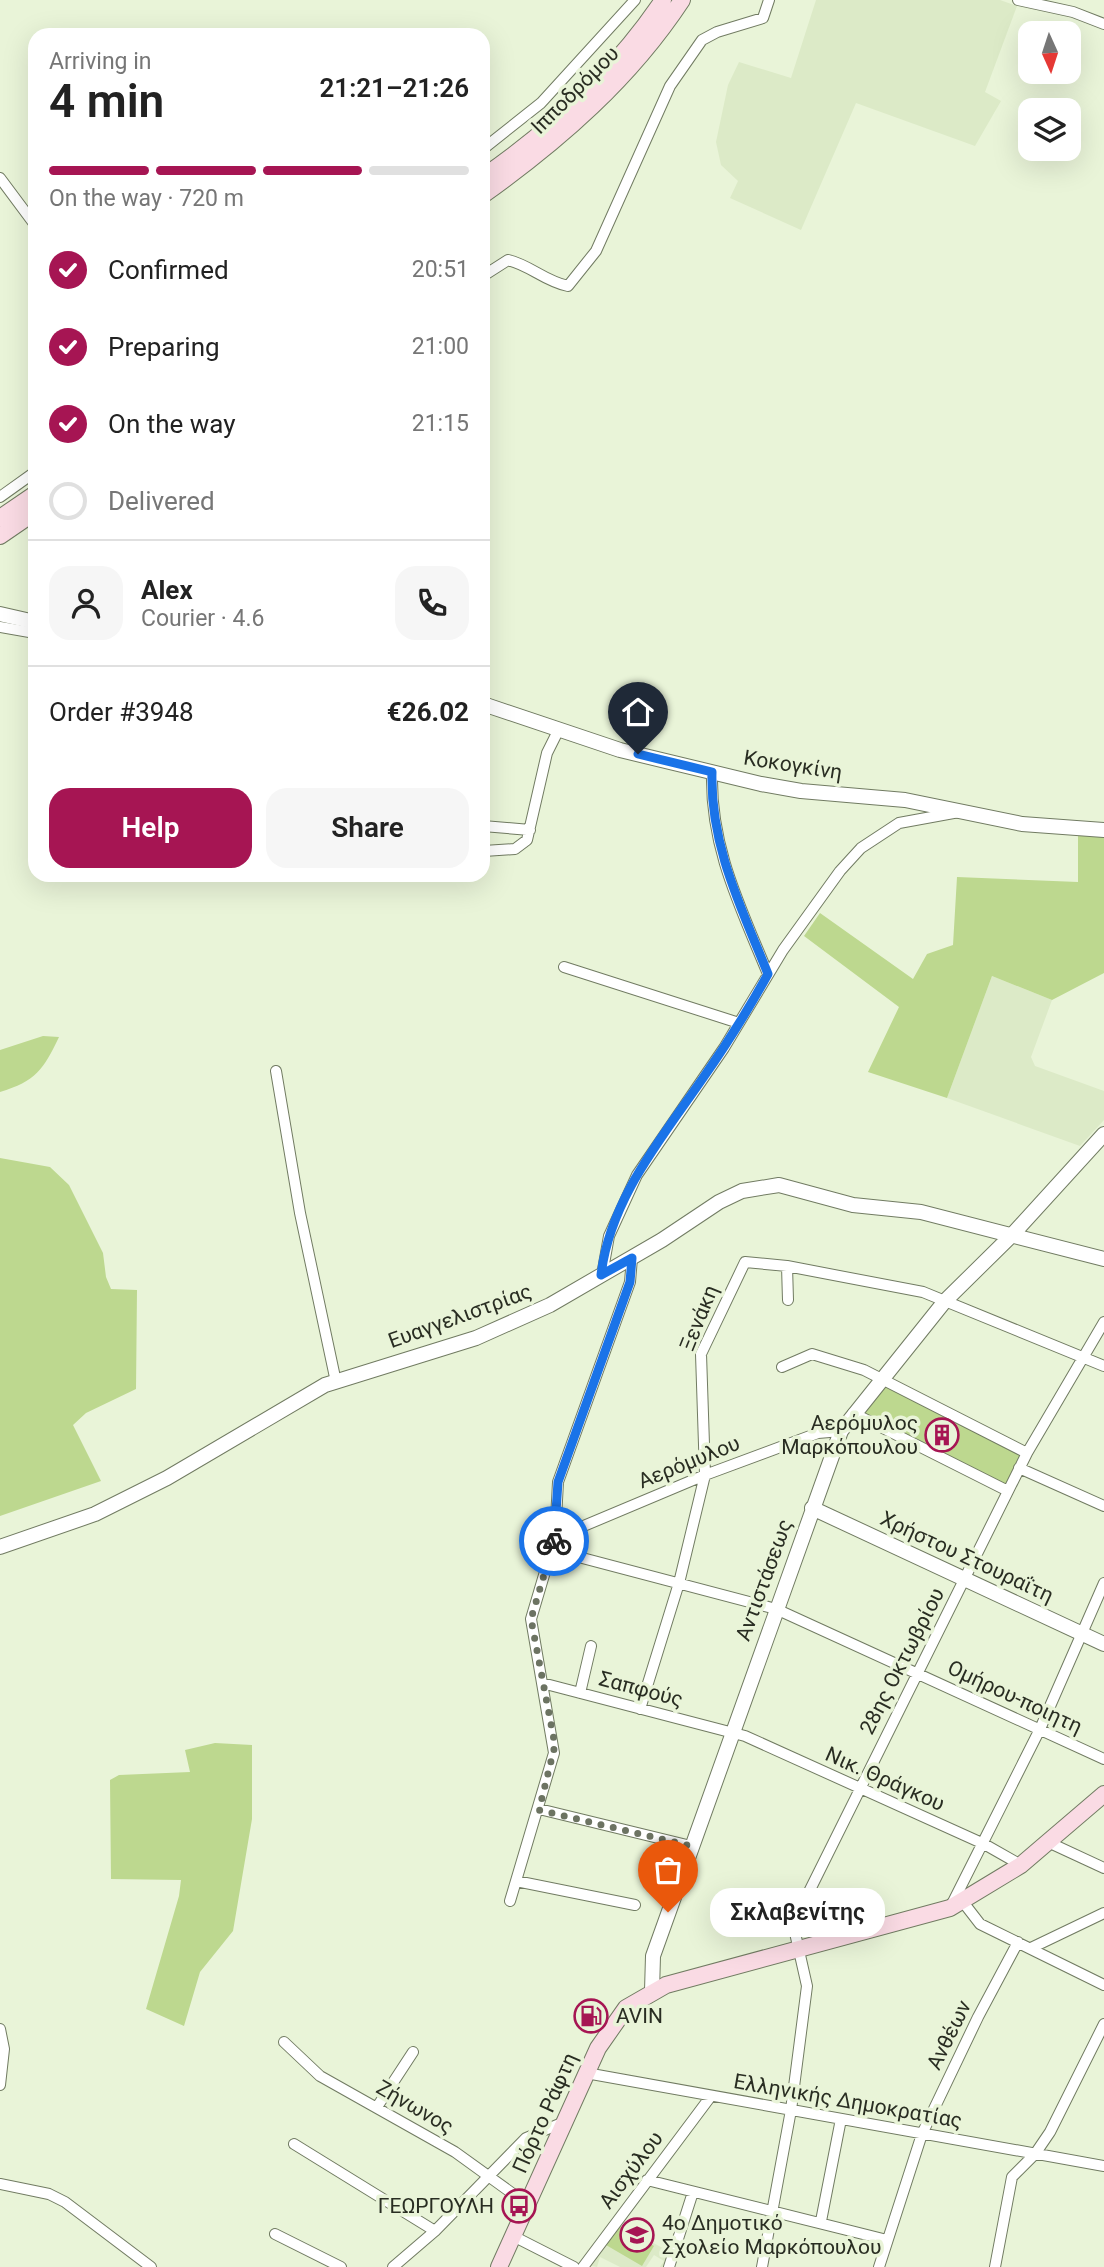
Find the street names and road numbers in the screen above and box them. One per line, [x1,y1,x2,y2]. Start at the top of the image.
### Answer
street label: Ιπποδρόμου [526,41,624,139]
street label: Κοκογκίνη [742,745,844,785]
street label: Ευαγγελιστρίας [385,1279,535,1353]
street label: Ξενάκη [675,1282,723,1354]
street label: Αερόμυλου [635,1431,743,1493]
street label: Χρήστου Στουραΐτη [877,1506,1057,1608]
street label: Αντιστάσεως [731,1516,797,1644]
street label: 28ης Οκτωβρίου [855,1584,949,1738]
street label: Ομήρου-ποιητη [944,1655,1086,1739]
street label: Σαπφούς [596,1666,686,1712]
street label: Νικ. Θράγκου [822,1742,948,1816]
street label: Ανθέων [922,1996,976,2074]
street label: Πόρτο Ράφτη [508,2049,582,2177]
street label: Ελληνικής Δημοκρατίας [732,2069,964,2133]
street label: Ζήνωνος [372,2075,458,2139]
street label: Αισχύλου [594,2127,668,2213]

